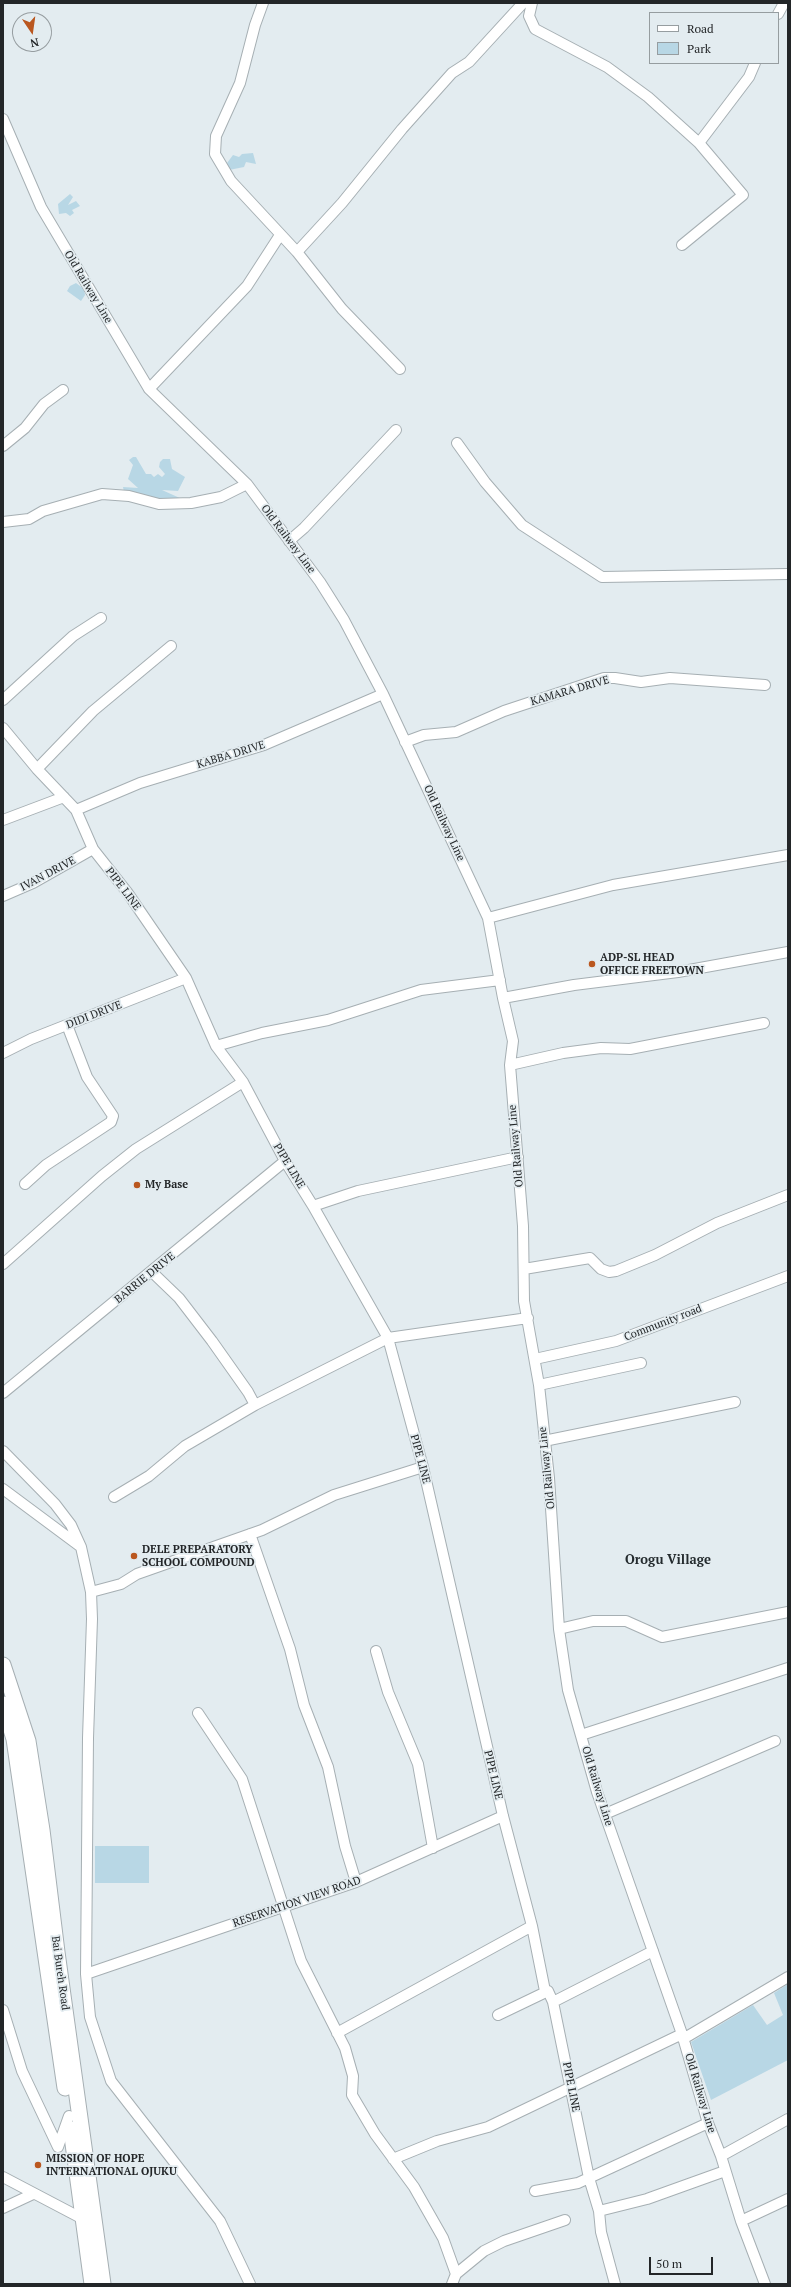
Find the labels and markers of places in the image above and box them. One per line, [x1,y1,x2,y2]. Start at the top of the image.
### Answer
place label: ADP-SL HEAD OFFICE FREETOWN [600,951,704,977]
marker: ADP-SL HEAD OFFICE FREETOWN [587,959,597,969]
place label: My Base [145,1178,188,1192]
marker: My Base [132,1180,142,1190]
place label: DELE PREPARATORY SCHOOL COMPOUND [142,1543,255,1569]
marker: DELE PREPARATORY SCHOOL COMPOUND [129,1551,139,1561]
place label: MISSION OF HOPE INTERNATIONAL OJUKU [46,2152,177,2178]
marker: MISSION OF HOPE INTERNATIONAL OJUKU [33,2160,43,2170]

